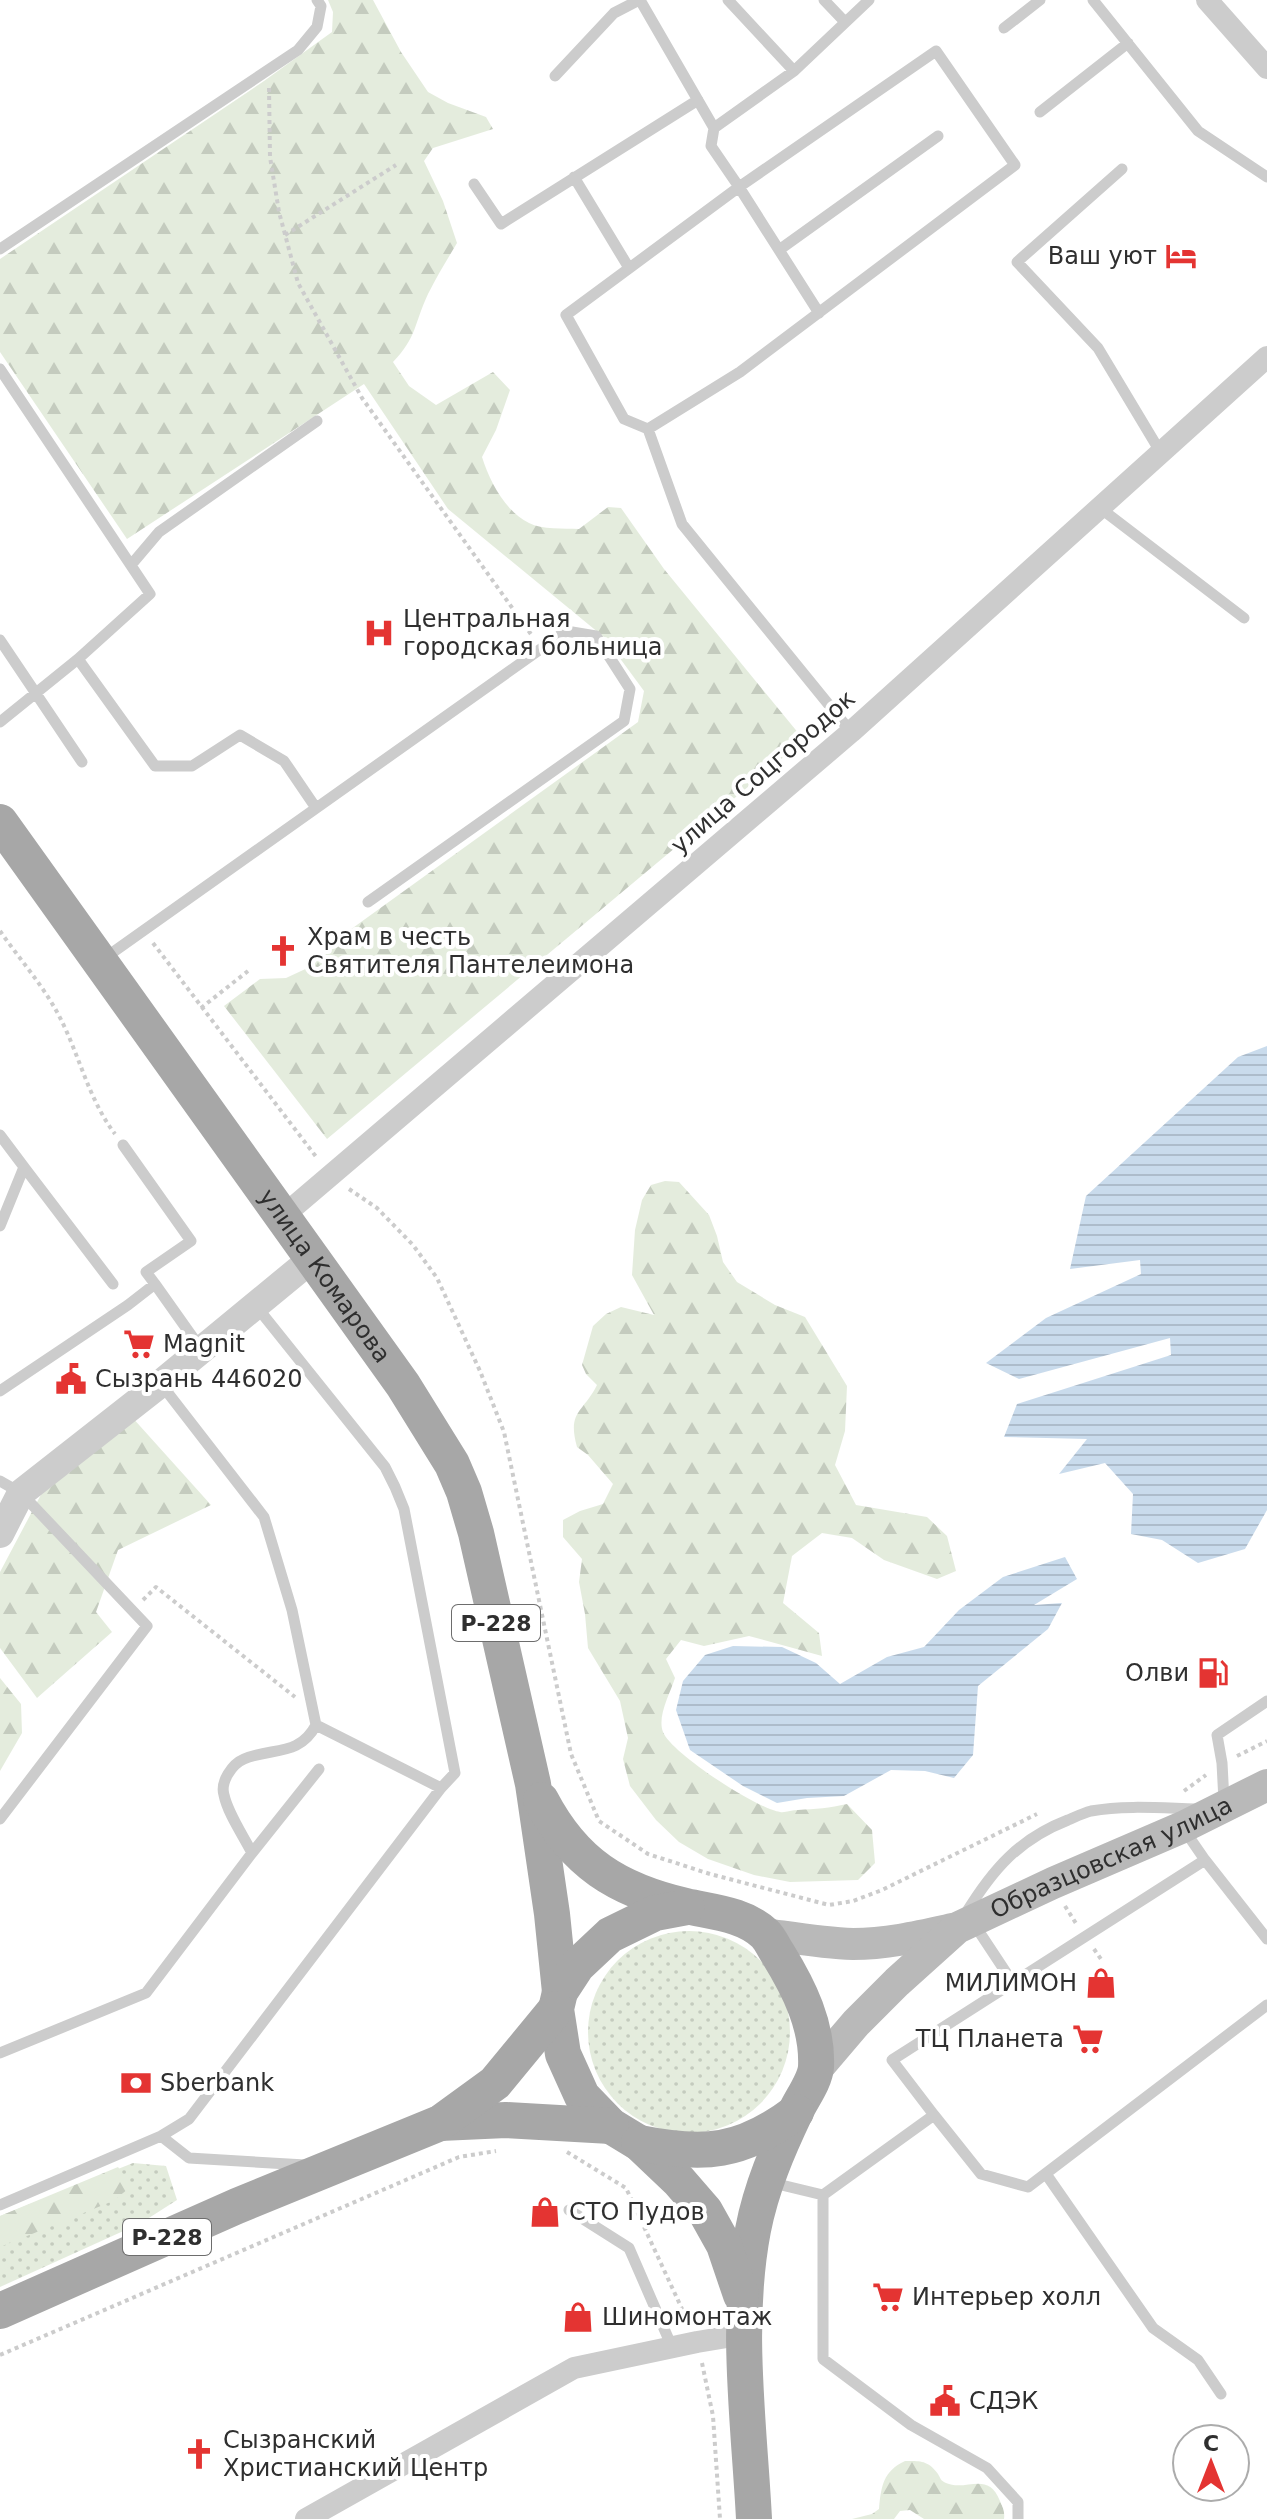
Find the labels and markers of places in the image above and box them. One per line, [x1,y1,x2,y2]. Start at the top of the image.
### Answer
hotel icon: Ваш уют [1164,239,1198,273]
place label: Ваш уют [1048,242,1157,270]
place label: Центральная городская больница [403,605,663,661]
hospital icon: Центральная городская больница [362,616,396,650]
place label: Храм в честь Святителя Пантелеимона [307,923,634,979]
church icon: Храм в честь Святителя Пантелеимона [266,934,300,968]
supermarket icon: Magnit [122,1327,156,1361]
place label: Magnit [163,1330,245,1358]
public building icon: Сызрань 446020 [54,1362,88,1396]
place label: Сызрань 446020 [95,1365,303,1393]
fuel station icon: Олви [1196,1656,1230,1690]
place label: Олви [1125,1659,1189,1687]
shop icon: МИЛИМОН [1084,1966,1118,2000]
place label: МИЛИМОН [945,1969,1077,1997]
supermarket icon: ТЦ Планета [1071,2022,1105,2056]
place label: ТЦ Планета [915,2025,1064,2053]
bank icon: Sberbank [119,2066,153,2100]
place label: Sberbank [160,2069,274,2097]
shop icon: СТО Пудов [528,2195,562,2229]
place label: СТО Пудов [569,2198,705,2226]
supermarket icon: Интерьер холл [871,2280,905,2314]
place label: Интерьер холл [912,2283,1101,2311]
shop icon: Шиномонтаж [561,2300,595,2334]
place label: Шиномонтаж [602,2303,772,2331]
public building icon: СДЭК [928,2384,962,2418]
place label: СДЭК [969,2387,1038,2415]
place label: Сызранский Христианский Центр [223,2426,488,2482]
church icon: Сызранский Христианский Центр [182,2437,216,2471]

